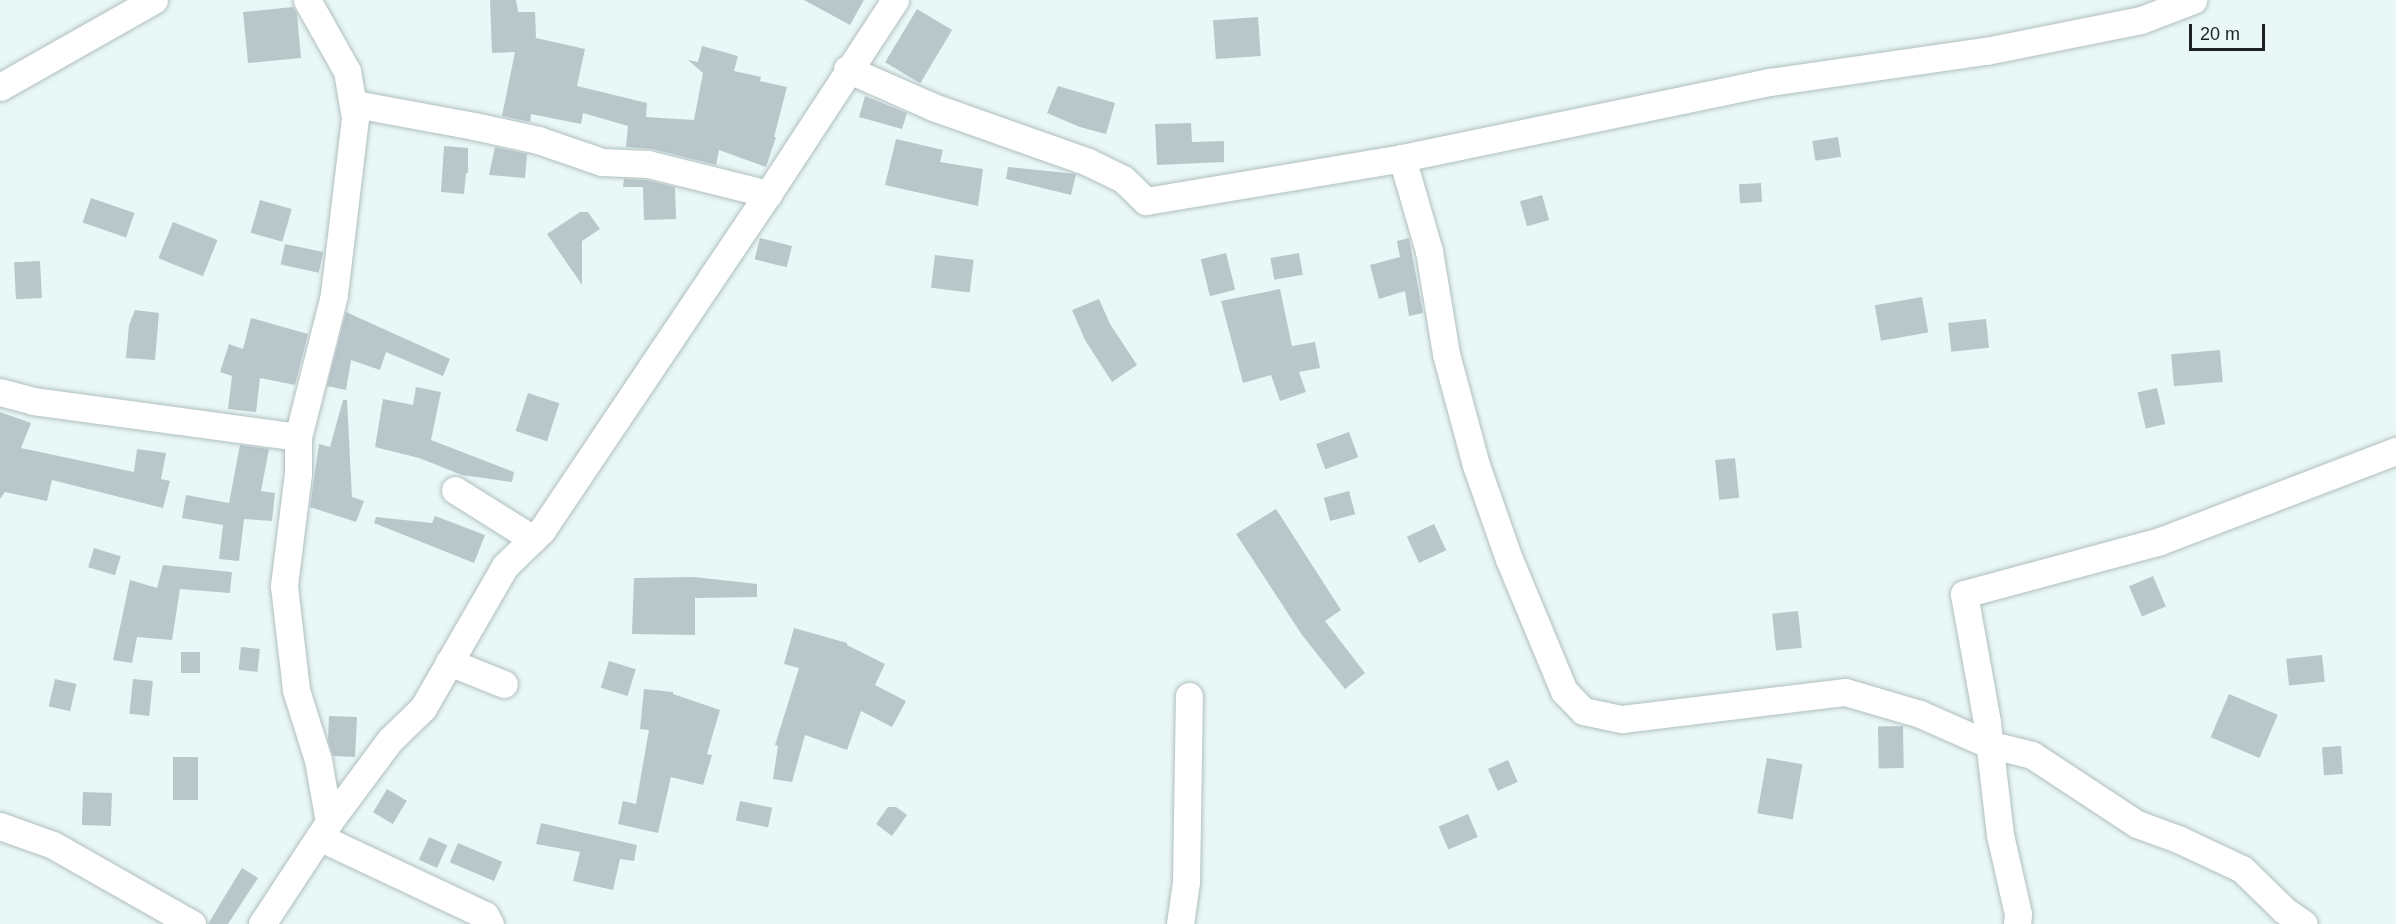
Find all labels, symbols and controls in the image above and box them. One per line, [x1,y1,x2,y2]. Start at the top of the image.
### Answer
scale bar [2192,12,2268,50]
text: 20 m [2200,24,2240,44]

